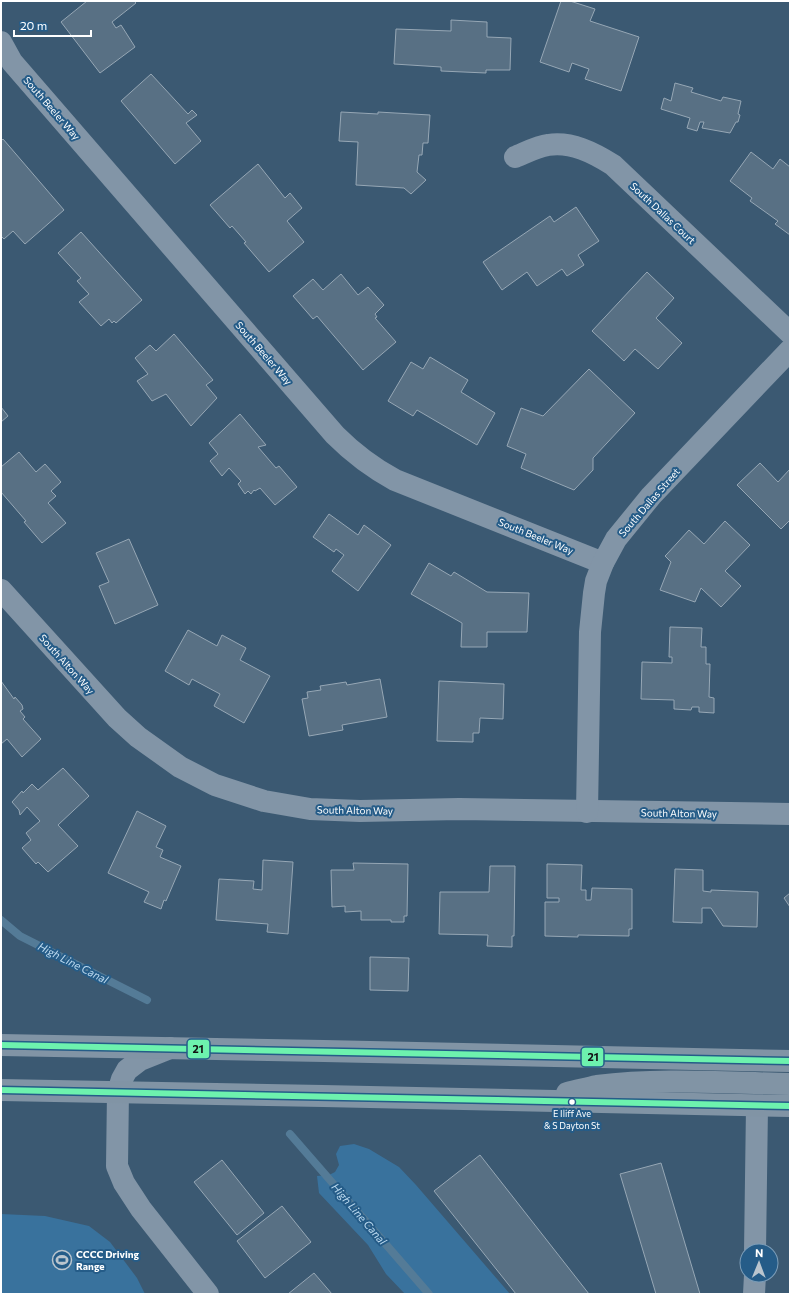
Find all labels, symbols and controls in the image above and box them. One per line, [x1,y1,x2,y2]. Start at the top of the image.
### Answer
scale bar [14,12,91,38]
text: 20 m [20,18,47,32]
street label: South Beeler Way [21,74,83,142]
street label: South Dallas Court [628,180,698,246]
street label: South Beeler Way [233,319,295,387]
street label: South Dallas Street [616,465,682,539]
street label: South Beeler Way [497,515,575,557]
street label: South Alton Way [37,632,97,696]
street label: South Alton Way [317,803,393,817]
street label: South Alton Way [641,806,717,820]
water label: High Line Canal [36,939,111,986]
line badge: 21 [187,1039,210,1059]
text: 21 [192,1042,204,1055]
line badge: 21 [581,1047,604,1067]
text: 21 [587,1050,599,1063]
marker: E Iliff Ave & S Dayton St [567,1097,577,1107]
place label: E Iliff Ave & S Dayton St [544,1108,600,1131]
water label: High Line Canal [329,1180,390,1247]
north arrow [739,1243,779,1283]
text: N [755,1246,763,1259]
place label: CCCC Driving Range [76,1248,139,1272]
sports icon: CCCC Driving Range [51,1249,73,1271]

